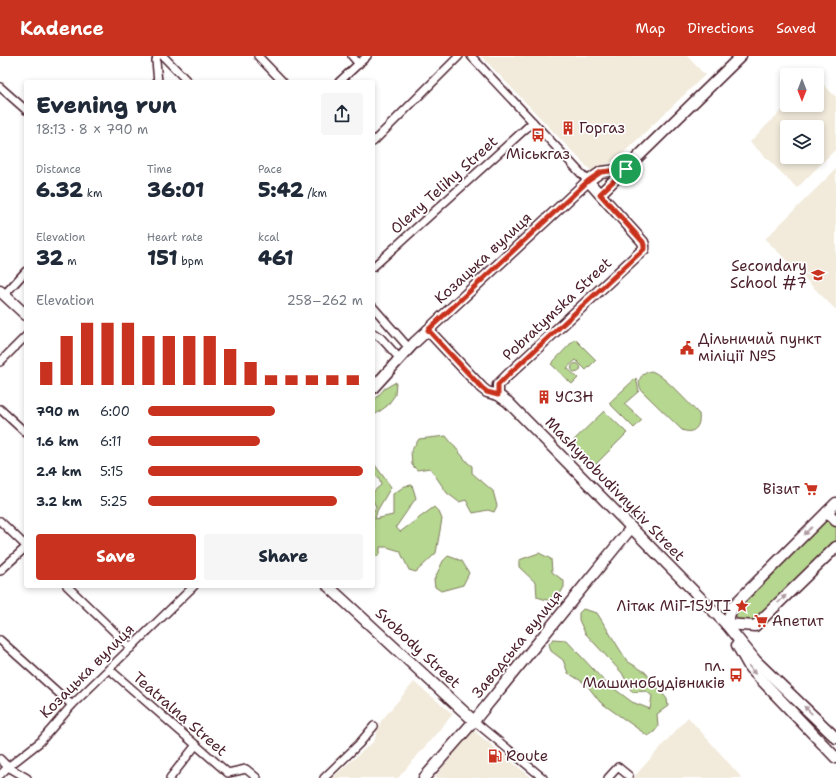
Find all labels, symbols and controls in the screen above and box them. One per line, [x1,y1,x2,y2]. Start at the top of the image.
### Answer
text: Kadence [20,16,104,41]
text: Map [636,19,666,37]
text: Directions [688,19,754,37]
text: Saved [776,19,816,37]
north arrow [780,68,824,112]
map controls [780,68,824,164]
text: Evening run [36,91,177,120]
button: share [321,93,363,135]
place label: Горгаз [579,118,625,138]
building icon: Горгаз [560,120,576,136]
button: layers [780,120,824,164]
text: 18:13 · 8 × 790 m [36,121,148,138]
bus stop icon: Міськгаз [530,127,546,143]
street label: Oleny Telihy Street [386,131,502,239]
place label: Міськгаз [506,144,570,164]
pin [609,152,643,186]
icon: arrive [615,158,637,180]
text: Distance [36,162,81,177]
text: Time [147,162,172,177]
text: Pace [258,162,282,177]
text: 6.32 [36,177,83,203]
text: 36:01 [147,177,204,203]
text: 5:42 [258,177,304,203]
text: km [83,186,102,201]
text: /km [304,186,327,201]
street label: Козацька вулиця [430,208,536,308]
text: Elevation [36,230,85,245]
text: Heart rate [147,230,203,245]
text: kcal [258,230,279,245]
text: 32 [36,245,64,271]
text: 151 [147,245,178,271]
text: 461 [258,245,294,271]
street label: Pobratymska Street [498,253,616,365]
text: m [64,254,77,269]
text: bpm [178,254,203,269]
place label: Secondary School #7 [730,256,807,293]
school or university icon: Secondary School #7 [810,267,826,283]
text: Elevation [36,292,94,309]
text: 258–262 m [287,292,363,309]
place label: Дільничий пункт міліції №5 [698,329,822,366]
public building icon: Дільничий пункт міліції №5 [679,340,695,356]
place label: УСЗН [555,387,593,407]
building icon: УСЗН [536,389,552,405]
text: 790 m [36,403,79,420]
text: 6:00 [100,403,130,420]
street label: Mashynobudivnykiv Street [541,413,689,565]
text: 1.6 km [36,433,79,450]
text: 6:11 [100,433,122,450]
text: 2.4 km [36,463,82,480]
text: 5:15 [100,463,123,480]
place label: Візит [763,479,800,499]
supermarket icon: Візит [803,481,819,497]
text: 3.2 km [36,493,82,510]
text: 5:25 [100,493,127,510]
one-way arrow [803,526,813,536]
button: Save [36,534,196,580]
button: Share [204,534,363,580]
street label: Заводська вулиця [467,586,567,702]
one-way arrow [777,594,787,604]
place label: Літак МіГ-15УТІ [617,596,731,616]
place icon: Літак МіГ-15УТІ [734,598,750,614]
street label: Svobody Street [371,603,465,693]
place label: Апетит [772,611,824,631]
supermarket icon: Апетит [753,613,769,629]
street label: Козацька вулиця [35,619,139,723]
place label: пл. Машинобудівників [582,656,725,693]
one-way arrow [748,664,756,675]
street label: Teatralna Street [129,667,231,761]
bus stop icon: пл. Машинобудівників [728,667,744,683]
one-way arrow [803,706,813,715]
place label: Route [506,746,548,766]
fuel station icon: Route [487,748,503,764]

